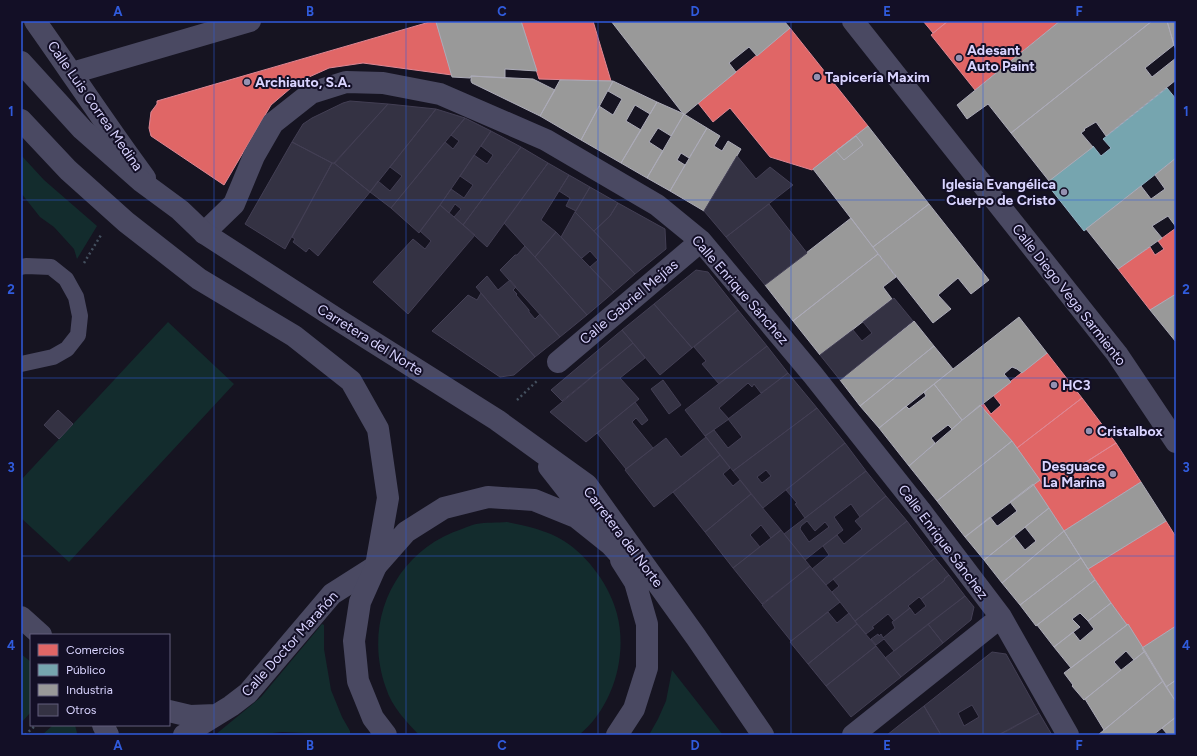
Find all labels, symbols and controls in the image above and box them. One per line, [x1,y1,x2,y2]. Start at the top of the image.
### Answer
text: A [113,4,123,19]
text: B [306,4,314,19]
text: C [497,4,507,19]
text: D [690,4,700,19]
text: E [883,4,891,19]
text: F [1075,4,1083,19]
street label: Calle Luis Correa Medina [44,38,146,174]
place label: Adesant Auto Paint [967,42,1035,75]
marker: Adesant Auto Paint [954,53,964,63]
place label: Tapicería Maxim [825,69,930,86]
marker: Tapicería Maxim [812,72,822,82]
place label: Archiauto, S.A. [255,74,351,91]
marker: Archiauto, S.A. [242,77,252,87]
text: 1 [8,104,14,119]
text: 1 [1183,104,1189,119]
place label: Iglesia Evangélica Cuerpo de Cristo [942,176,1056,209]
marker: Iglesia Evangélica Cuerpo de Cristo [1059,187,1069,197]
street label: Calle Diego Vega Sarmiento [1008,221,1130,369]
street label: Calle Enrique Sánchez [688,232,792,348]
street label: Calle Gabriel Mejías [576,256,682,348]
text: 2 [7,282,15,297]
text: 2 [1182,282,1190,297]
street label: Carretera del Norte [314,301,426,380]
place label: HC3 [1062,377,1091,394]
marker: HC3 [1049,380,1059,390]
place label: Cristalbox [1097,423,1163,440]
marker: Cristalbox [1084,426,1094,436]
place label: Desguace La Marina [1042,458,1105,491]
text: 3 [7,460,15,475]
text: 3 [1182,460,1190,475]
marker: Desguace La Marina [1108,469,1118,479]
street label: Calle Enrique Sánchez [894,481,992,603]
street label: Carretera del Norte [580,483,667,591]
street label: Calle Doctor Marañón [238,588,342,700]
legend [30,634,170,726]
text: 4 [7,638,15,653]
text: 4 [1182,638,1190,653]
text: Comercios [66,643,125,657]
text: Público [66,663,106,677]
text: Industria [66,683,113,697]
text: Otros [66,703,97,717]
text: A [113,738,123,753]
text: B [306,738,314,753]
text: C [497,738,507,753]
text: D [690,738,700,753]
text: E [883,738,891,753]
text: F [1075,738,1083,753]

